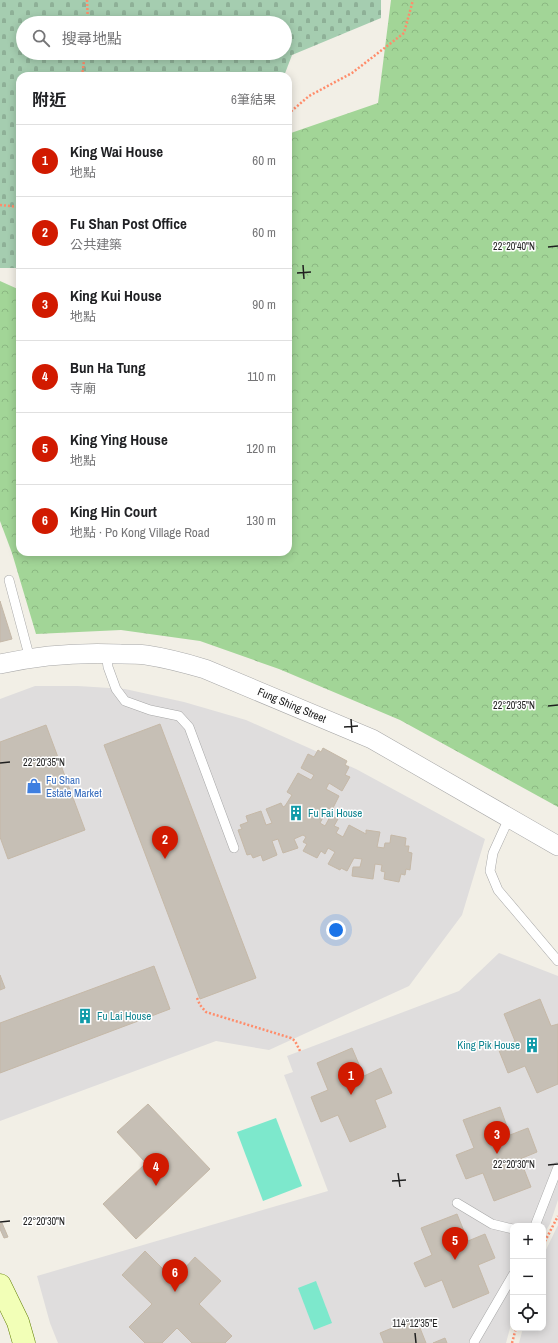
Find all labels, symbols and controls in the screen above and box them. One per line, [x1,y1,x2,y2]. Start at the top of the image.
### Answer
search box [16,16,292,60]
icon: search [30,27,52,49]
text: 搜尋地點 [62,28,122,49]
text: 附近 [32,88,66,111]
text: 6筆結果 [231,91,276,108]
text: King Wai House [70,141,163,162]
text: 1 [42,152,48,169]
text: 60 m [252,152,276,169]
text: 地點 [70,164,96,181]
text: Fu Shan Post Office [70,213,187,234]
text: 2 [42,224,48,241]
text: 60 m [252,224,276,241]
text: 公共建築 [70,236,122,253]
text: 22°20'40"N [493,240,535,253]
text: King Kui House [70,285,162,306]
text: 3 [42,296,48,313]
text: 90 m [252,296,276,313]
text: 地點 [70,308,96,325]
text: Bun Ha Tung [70,357,146,378]
text: 4 [42,368,48,385]
text: 110 m [247,368,276,385]
text: 寺廟 [70,380,96,397]
text: King Ying House [70,429,168,450]
text: 5 [42,440,48,457]
text: 120 m [246,440,276,457]
text: 地點 [70,452,96,469]
text: King Hin Court [70,501,157,522]
text: 6 [42,512,48,529]
text: 130 m [246,512,276,529]
text: 地點 · Po Kong Village Road [70,524,210,541]
street label: Fung Shing Street [256,684,329,726]
text: 22°20'35"N [493,699,535,712]
text: 22°20'35"N [23,756,65,769]
place label: Fu Shan Estate Market [46,773,102,800]
shop icon: Fu Shan Estate Market [25,777,43,795]
building icon: Fu Fai House [287,804,305,822]
place label: Fu Fai House [308,806,362,820]
pin: 2 [152,826,178,859]
your location [326,920,346,940]
building icon: Fu Lai House [76,1007,94,1025]
place label: Fu Lai House [97,1009,151,1023]
building icon: King Pik House [523,1036,541,1054]
place label: King Pik House [457,1038,520,1052]
pin: 1 [338,1062,364,1095]
pin: 3 [484,1121,510,1154]
pin: 4 [143,1153,169,1186]
text: 22°20'30"N [493,1158,535,1171]
text: 22°20'30"N [23,1215,65,1228]
map controls [510,1223,546,1331]
button: + [510,1223,546,1259]
pin: 5 [442,1227,468,1260]
pin: 6 [162,1259,188,1292]
button: − [510,1259,546,1295]
button: locate [510,1295,546,1331]
text: 114°12'35"E [392,1317,438,1330]

